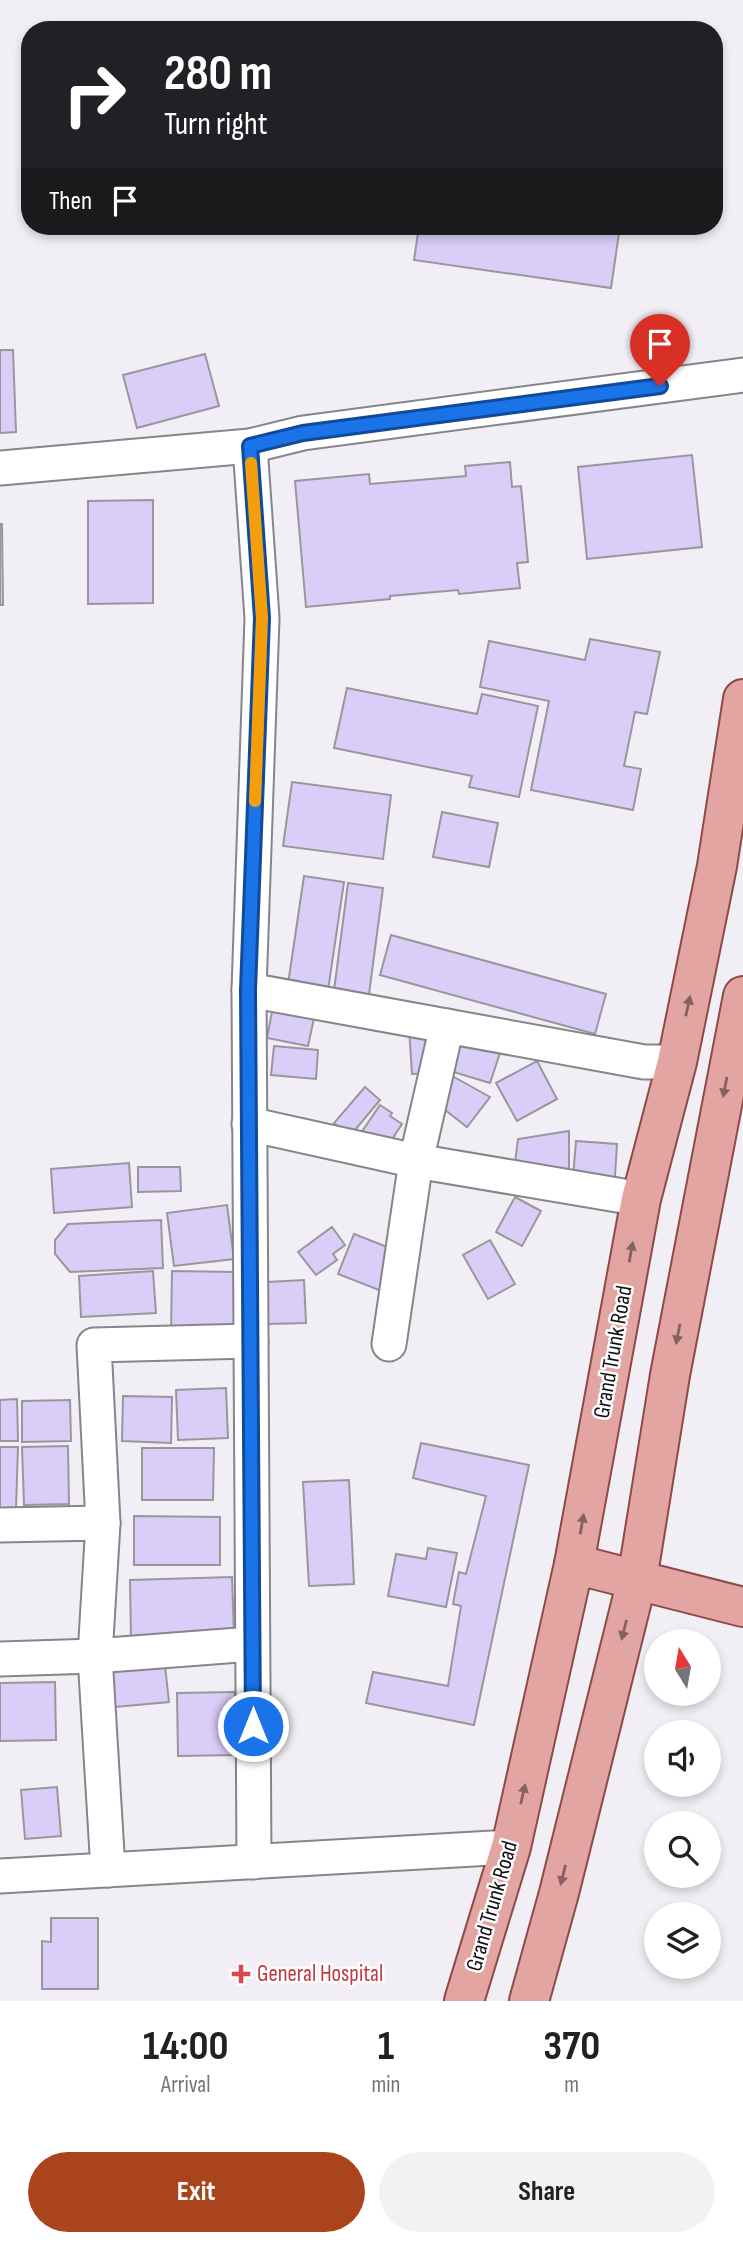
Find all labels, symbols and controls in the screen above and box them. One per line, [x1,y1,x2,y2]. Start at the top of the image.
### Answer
text: 280 m [164,45,272,104]
icon: right [49,49,140,140]
text: Turn right [164,105,268,144]
icon: arrive [106,182,144,220]
text: Then [49,186,92,217]
pin [630,314,690,386]
icon: arrive [641,325,679,363]
one-way arrow [682,995,693,1017]
one-way arrow [720,1076,731,1098]
one-way arrow [626,1241,637,1263]
street label: Grand Trunk Road [588,1284,638,1420]
one-way arrow [672,1323,683,1345]
one-way arrow [576,1513,587,1535]
one-way arrow [618,1620,629,1642]
north arrow [644,1629,721,1706]
map controls [644,1629,721,1979]
position arrow [216,1689,290,1763]
button: sound [644,1720,721,1797]
one-way arrow [517,1783,528,1805]
button: search [644,1811,721,1888]
street label: Grand Trunk Road [460,1838,524,1974]
one-way arrow [557,1864,568,1886]
button: layers [644,1902,721,1979]
place label: General Hospital [257,1960,383,1988]
marker: General Hospital [231,1964,251,1984]
text: 14:00 [143,2021,229,2072]
text: 1 [378,2021,394,2072]
text: 370 [543,2021,600,2072]
text: Arrival [161,2071,210,2099]
text: min [371,2071,400,2099]
text: m [564,2071,579,2099]
button: Exit [28,2152,365,2232]
button: Share [379,2152,715,2232]

